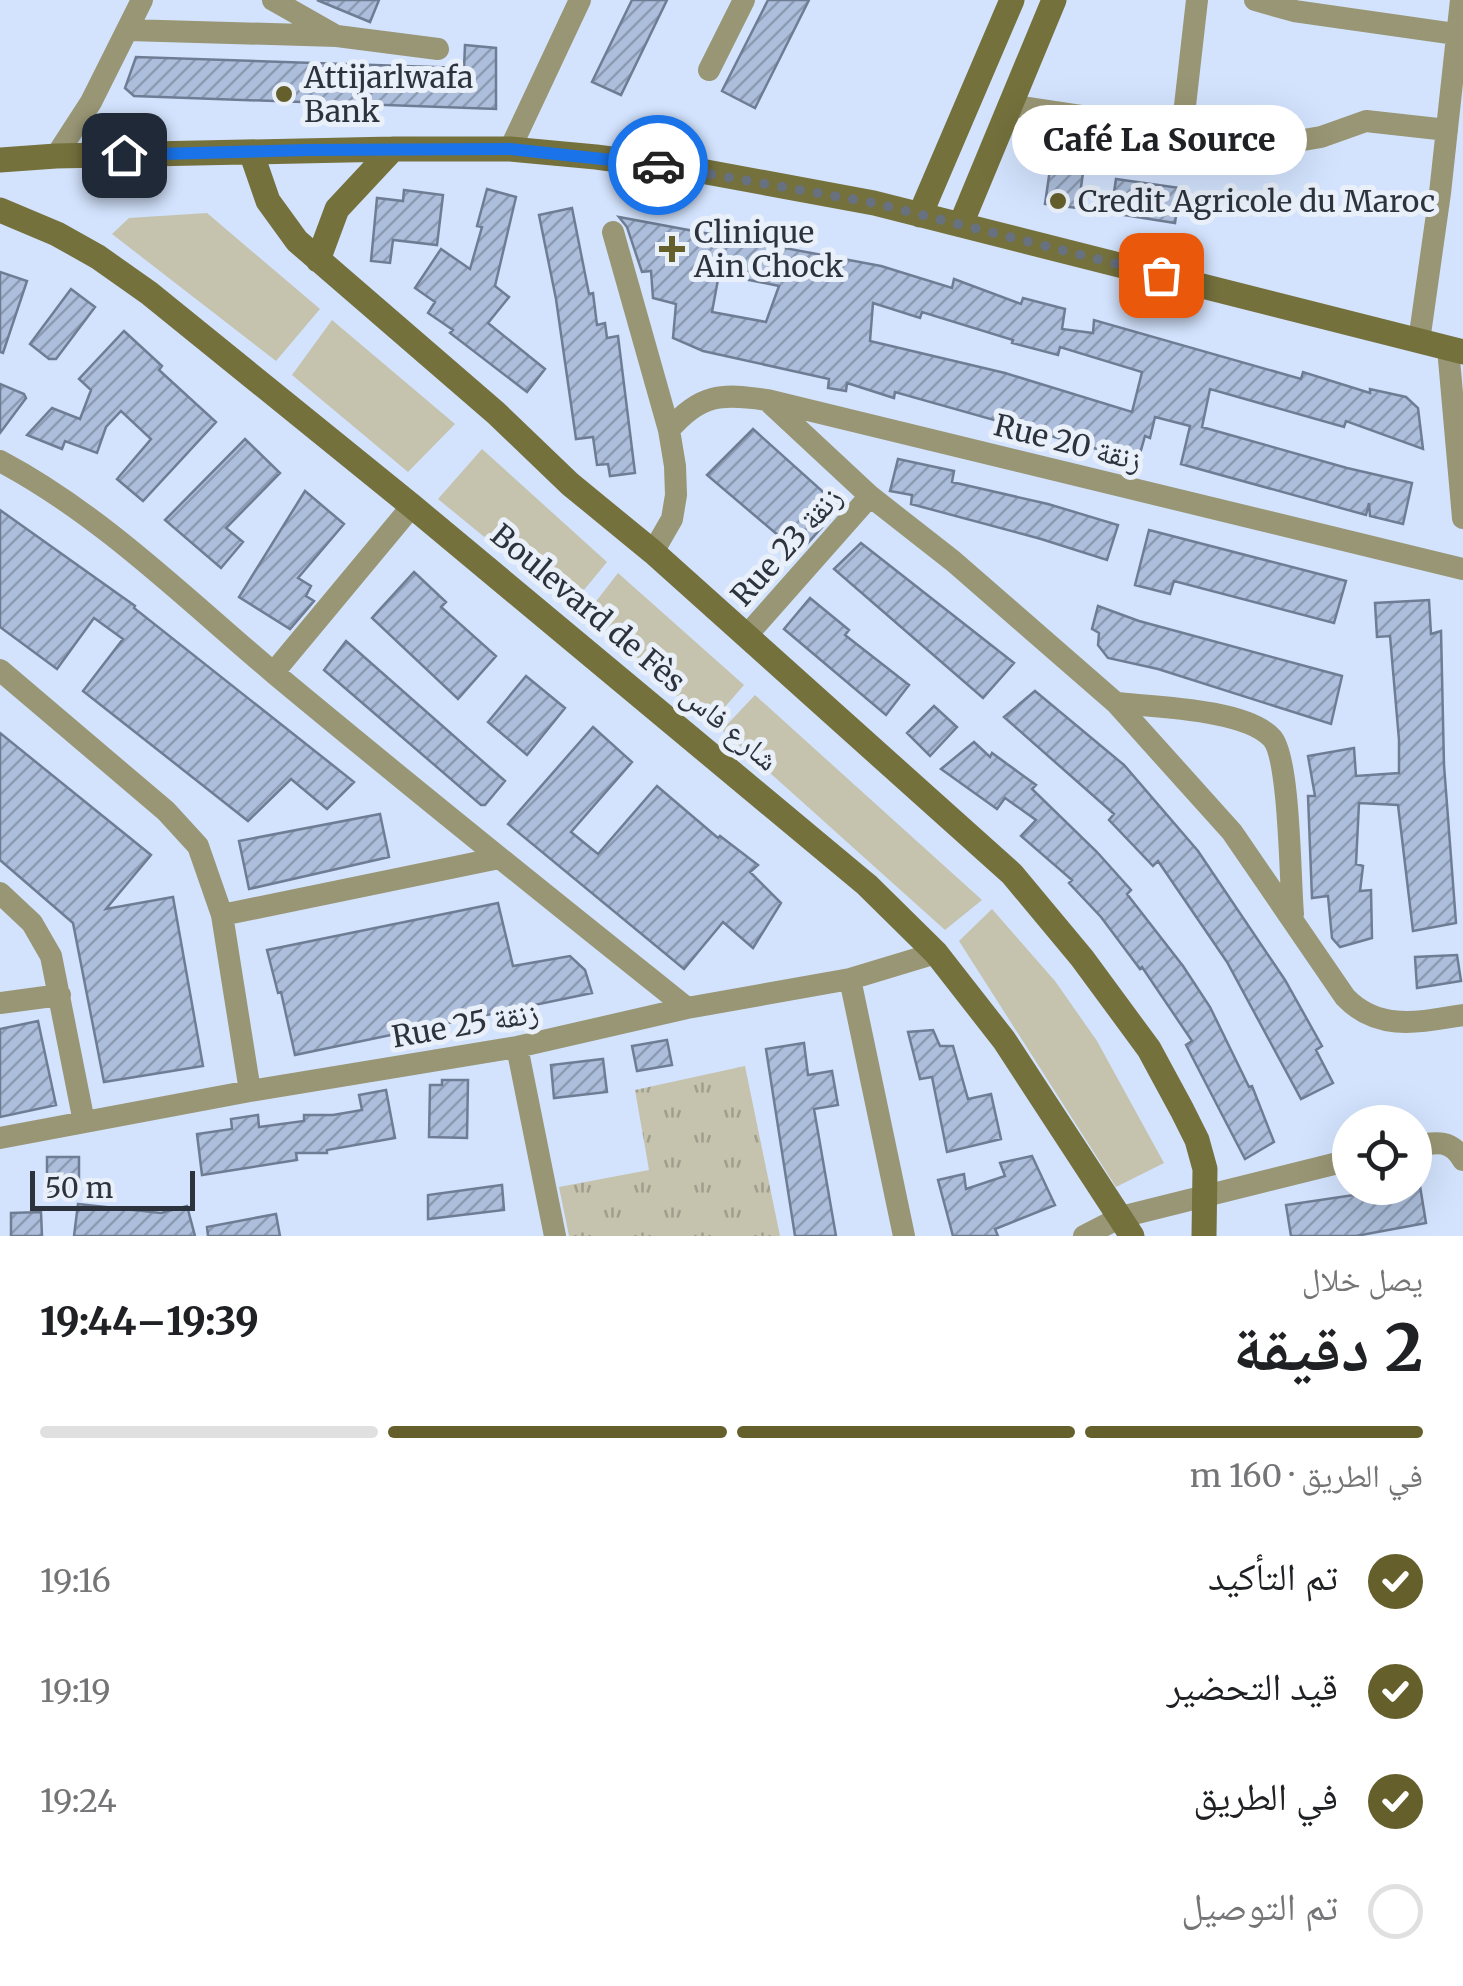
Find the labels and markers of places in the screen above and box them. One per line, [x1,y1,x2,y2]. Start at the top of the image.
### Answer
place label: Attijarlwafa Bank [303,58,473,130]
marker: Attijarlwafa Bank [273,83,295,105]
callout: Café La Source [1014,105,1308,175]
pin [82,113,167,198]
place label: Credit Agricole du Maroc [1078,182,1435,220]
marker: Credit Agricole du Maroc [1047,190,1069,212]
place label: Clinique Ain Chock [693,213,843,285]
pin [1119,233,1204,318]
marker: Clinique Ain Chock [659,236,685,262]

